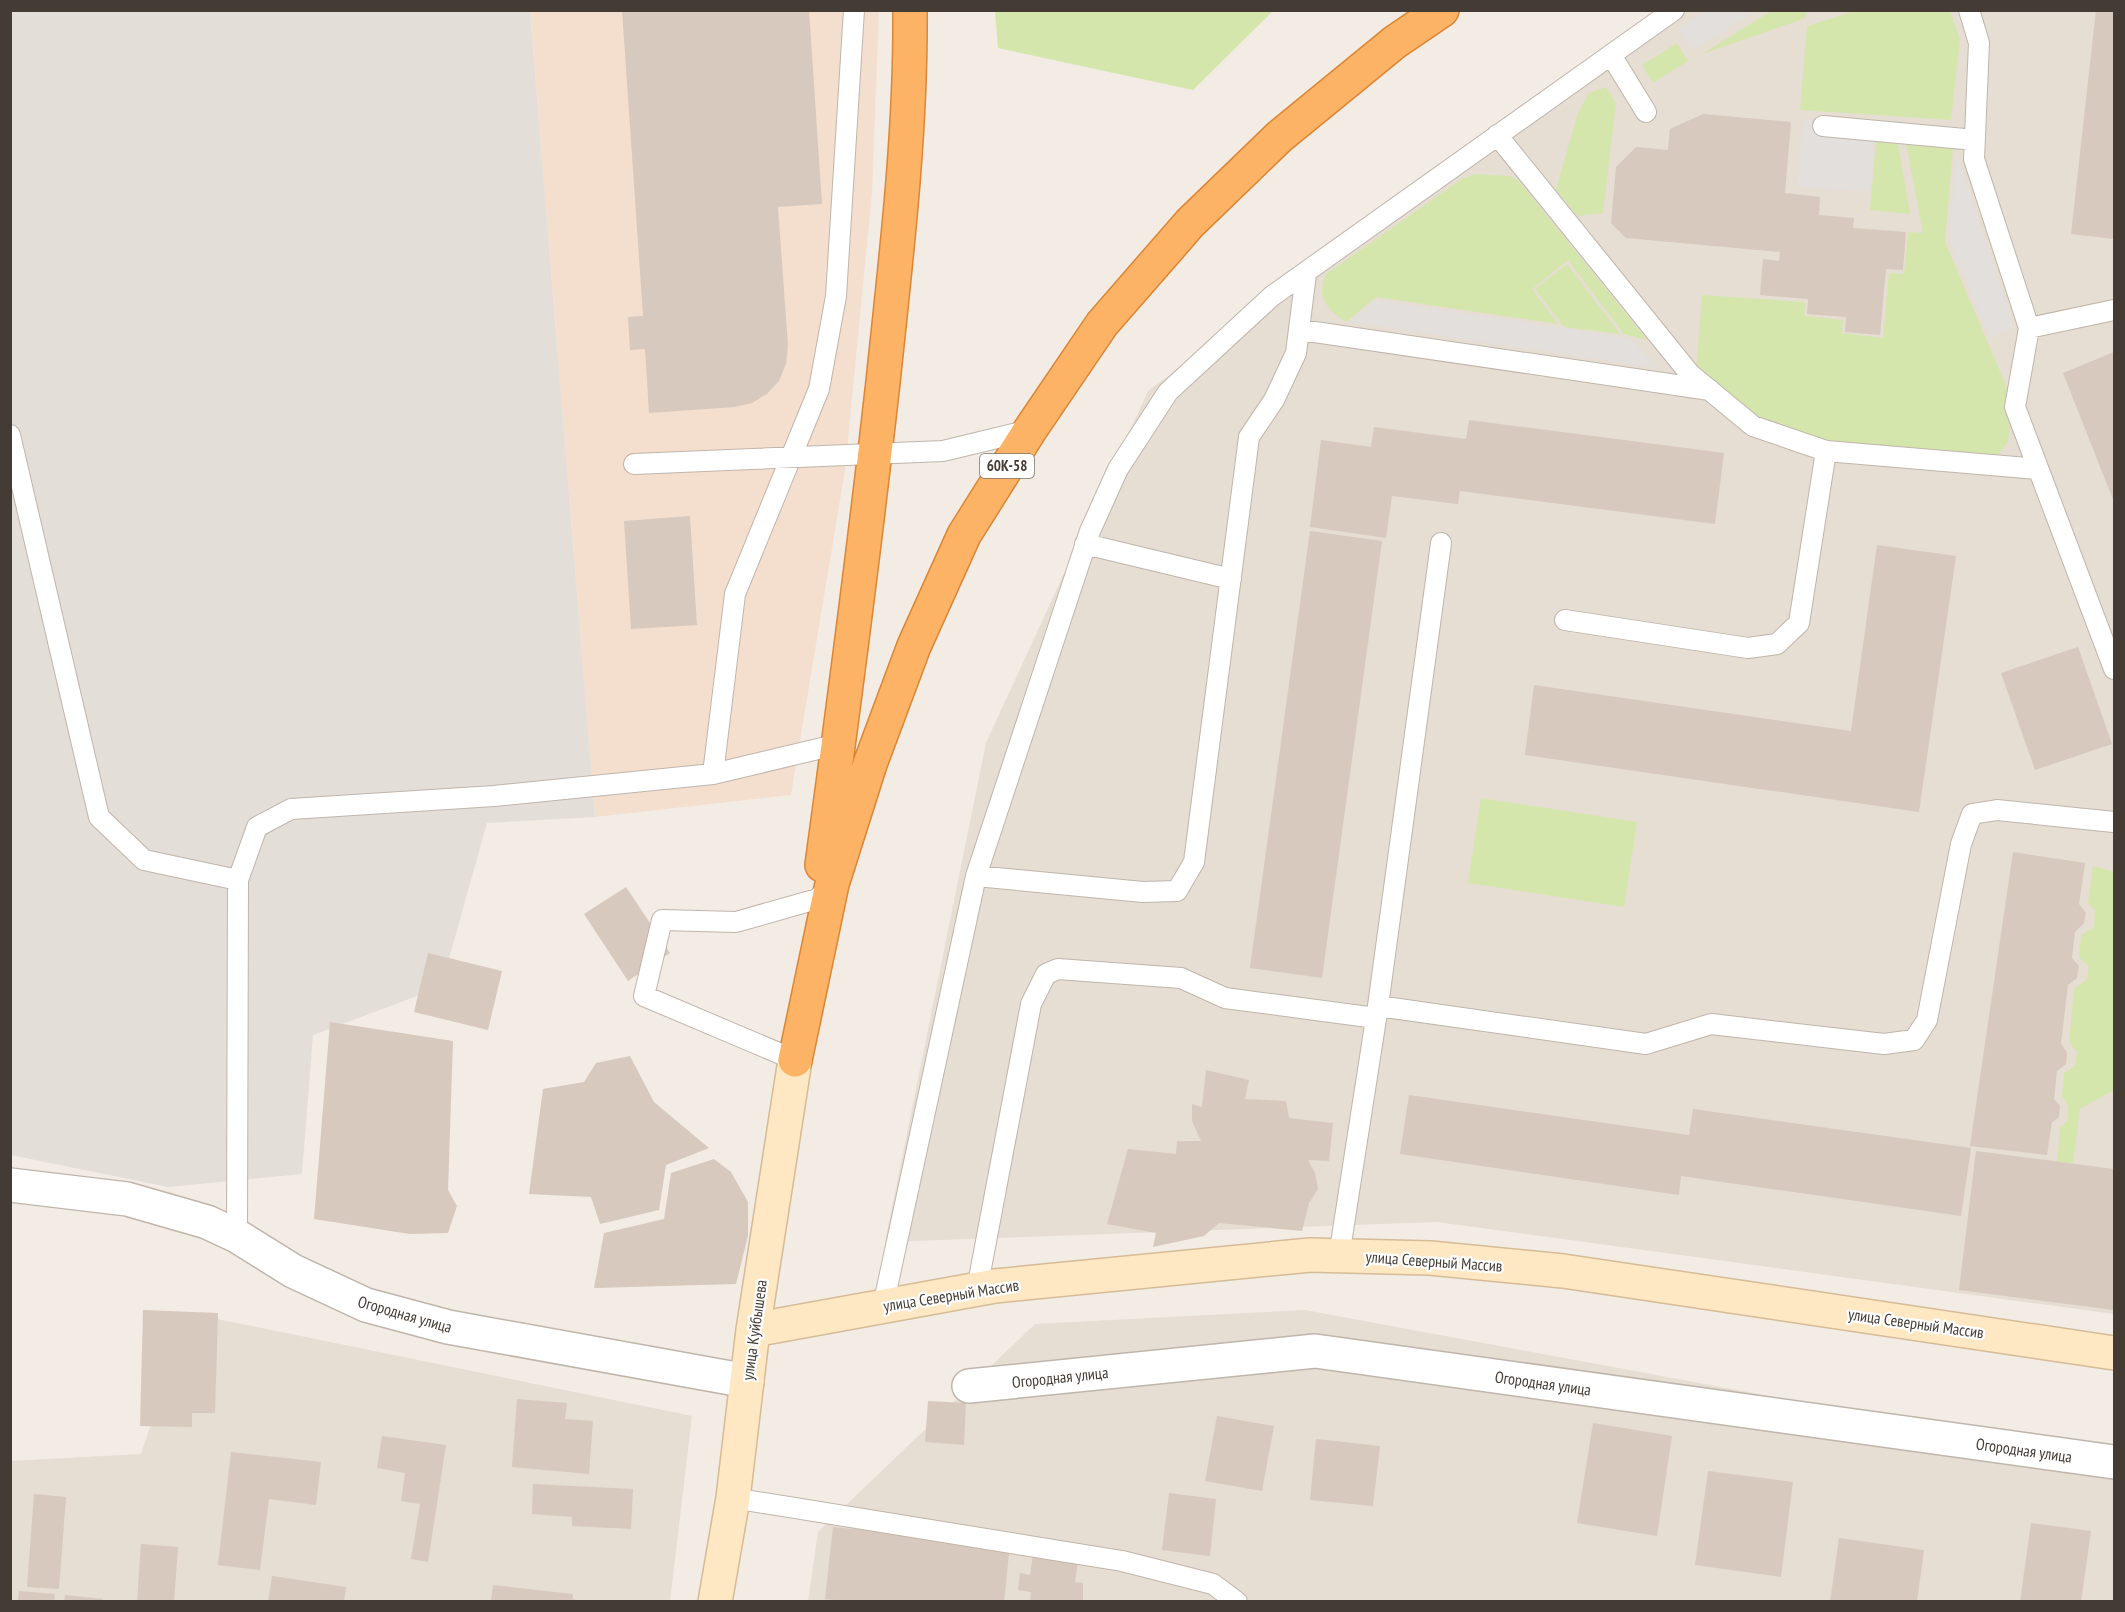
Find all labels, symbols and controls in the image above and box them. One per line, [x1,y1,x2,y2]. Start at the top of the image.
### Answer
road number: 60К-58 [980,454,1034,478]
street label: улица Северный Массив [1365,1246,1503,1276]
street label: улица Северный Массив [882,1274,1020,1316]
street label: улица Куйбышева [737,1278,771,1382]
street label: Огородная улица [356,1291,454,1337]
street label: улица Северный Массив [1847,1304,1985,1342]
street label: Огородная улица [1011,1362,1109,1392]
street label: Огородная улица [1494,1366,1592,1400]
street label: Огородная улица [1975,1433,2073,1467]

